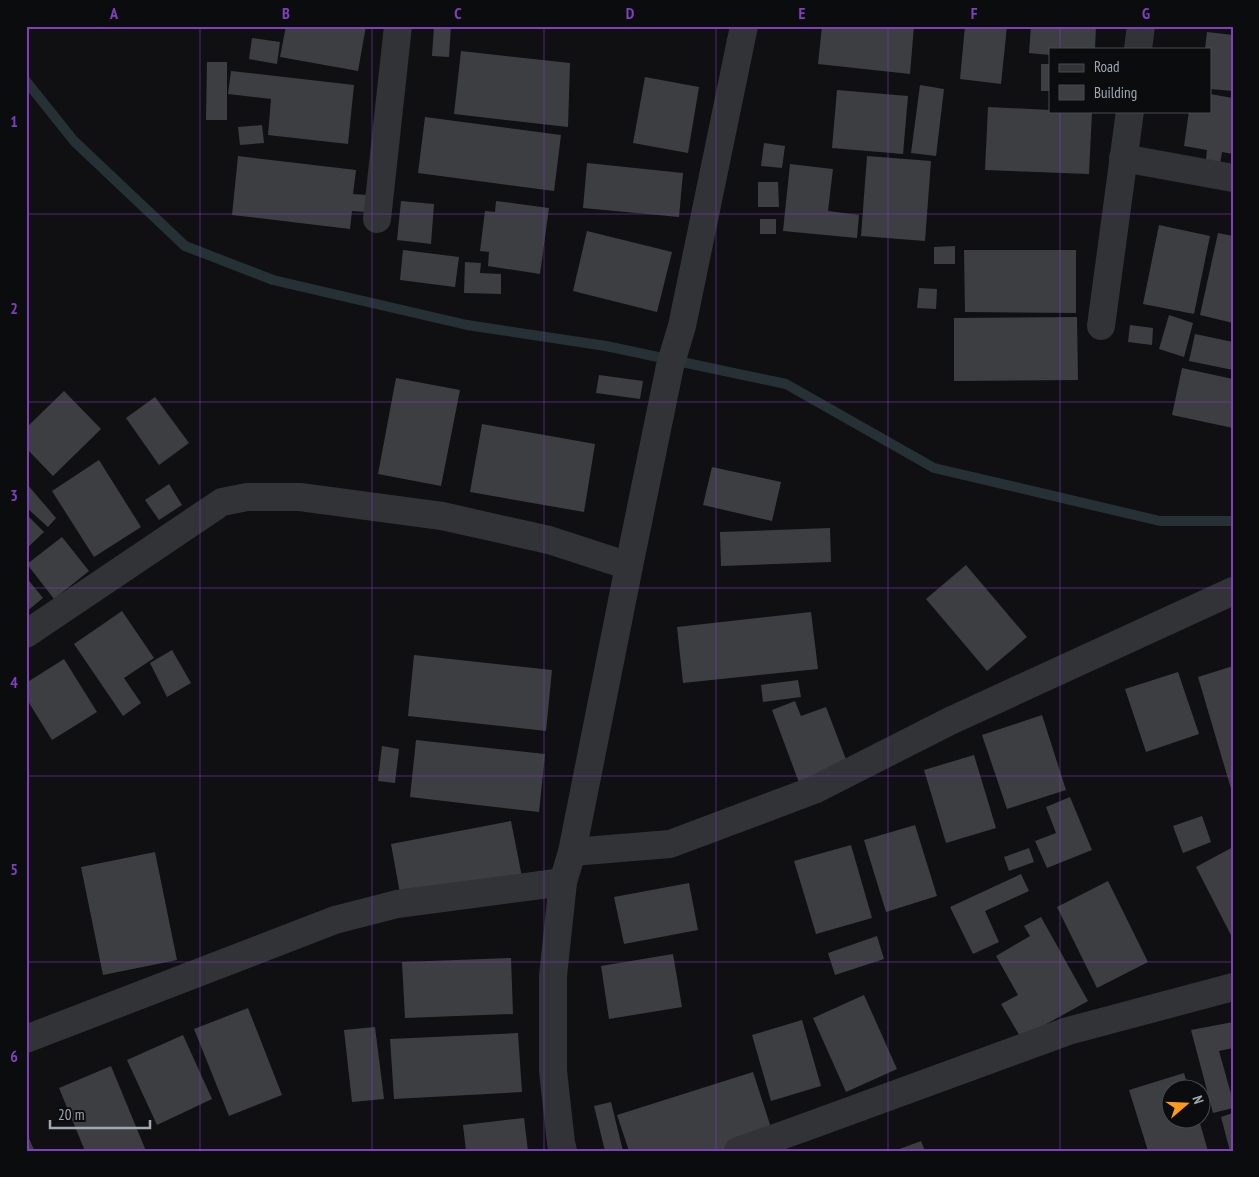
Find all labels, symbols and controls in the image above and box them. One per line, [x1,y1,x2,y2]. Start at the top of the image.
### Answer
text: A [109,3,119,23]
text: B [282,3,290,23]
text: C [454,3,462,23]
text: D [626,3,635,23]
text: E [799,3,806,23]
text: F [971,3,978,23]
text: G [1142,3,1150,23]
legend [1049,48,1212,112]
text: Road [1094,57,1120,76]
text: Building [1094,83,1137,102]
text: 1 [10,111,18,131]
text: 2 [10,298,18,318]
text: 3 [10,485,18,505]
text: 4 [10,672,18,692]
text: 5 [10,859,18,879]
text: 6 [10,1046,18,1066]
north arrow [1162,1080,1212,1130]
text: N [1189,1093,1208,1106]
scale bar [50,1097,150,1129]
text: 20 m [58,1105,84,1124]

